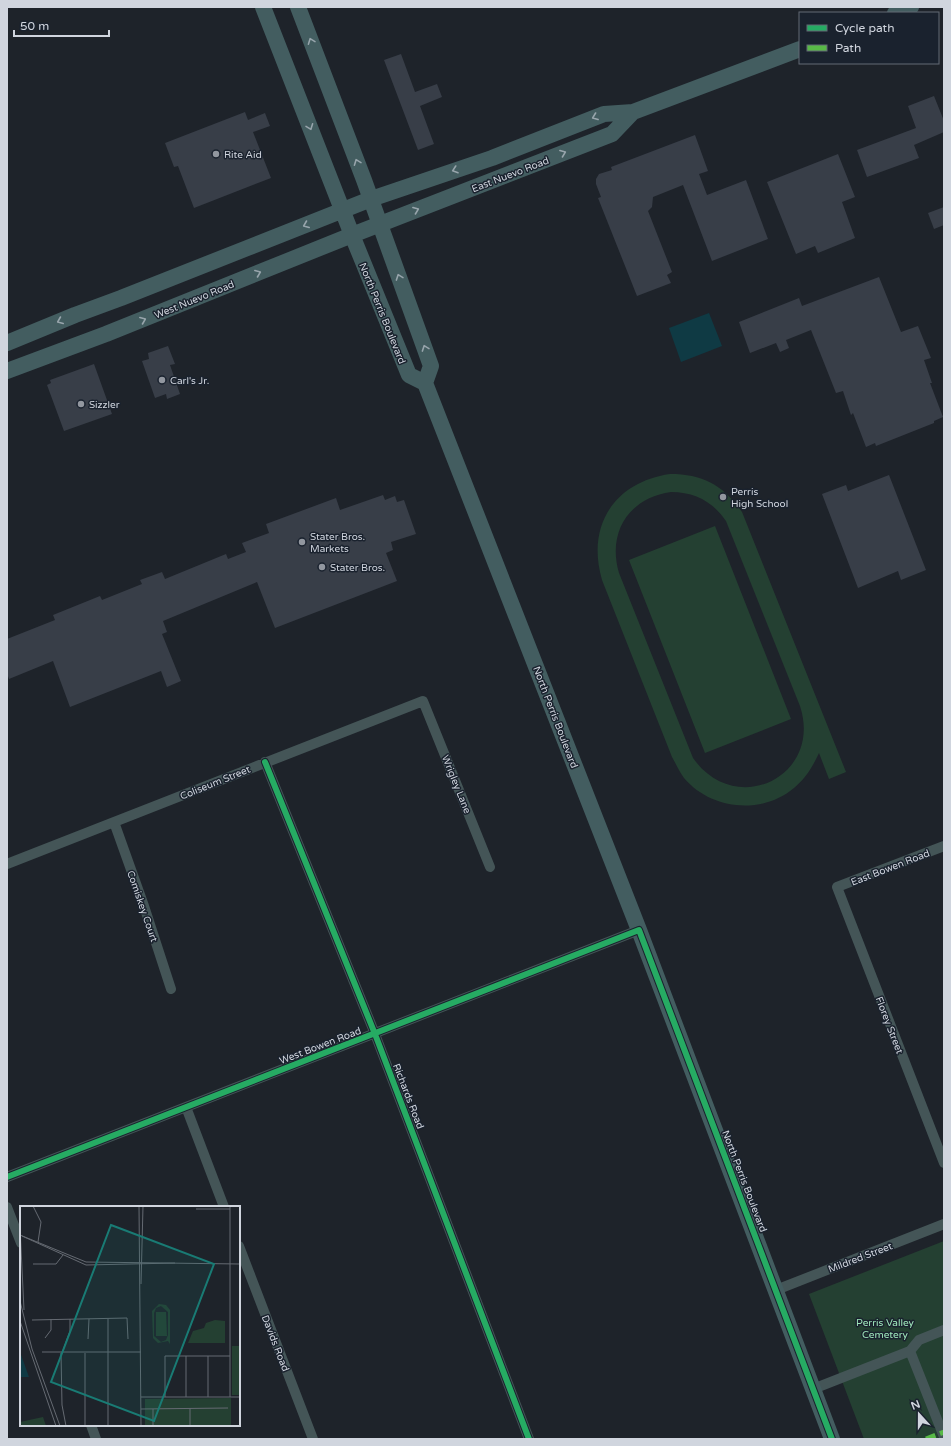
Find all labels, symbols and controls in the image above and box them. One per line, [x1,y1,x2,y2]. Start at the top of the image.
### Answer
scale bar [14,12,109,38]
legend [799,12,939,64]
text: 50 m [20,19,49,33]
text: Cycle path [835,21,894,35]
one-way arrow [307,37,315,44]
text: Path [835,41,861,55]
one-way arrow [592,113,599,121]
one-way arrow [305,124,313,131]
marker: Rite Aid [211,149,221,159]
place label: Rite Aid [224,149,262,161]
one-way arrow [560,149,567,157]
street label: East Nuevo Road [470,155,551,195]
one-way arrow [354,159,362,166]
one-way arrow [451,166,458,174]
one-way arrow [412,207,419,215]
one-way arrow [302,220,309,228]
street label: North Perris Boulevard [356,261,408,366]
one-way arrow [255,269,262,277]
one-way arrow [395,273,403,280]
street label: West Nuevo Road [153,278,236,321]
one-way arrow [139,316,146,324]
one-way arrow [57,317,64,325]
one-way arrow [421,345,429,352]
marker: Carl's Jr. [157,375,167,385]
place label: Carl's Jr. [170,375,209,387]
marker: Sizzler [76,399,86,409]
place label: Sizzler [89,399,120,411]
place label: Perris High School [731,486,788,510]
marker: Perris High School [718,492,728,502]
place label: Stater Bros. Markets [310,531,365,555]
marker: Stater Bros. Markets [297,537,307,547]
marker: Stater Bros. [317,562,327,572]
place label: Stater Bros. [330,562,385,574]
street label: North Perris Boulevard [530,665,580,770]
street label: Wrigley Lane [439,753,473,816]
street label: Coliseum Street [178,763,252,802]
street label: East Bowen Road [849,847,931,888]
street label: Comiskey Court [124,869,160,944]
street label: Florey Street [873,995,906,1056]
street label: West Bowen Road [278,1025,363,1067]
street label: Richards Road [390,1062,426,1131]
street label: North Perris Boulevard [719,1129,769,1234]
inset map [20,1206,240,1426]
street label: Mildred Street [827,1240,894,1276]
street label: Davids Road [259,1313,291,1373]
park label: Perris Valley Cemetery [856,1317,915,1341]
north arrow [899,1394,939,1434]
text: N [909,1397,922,1413]

